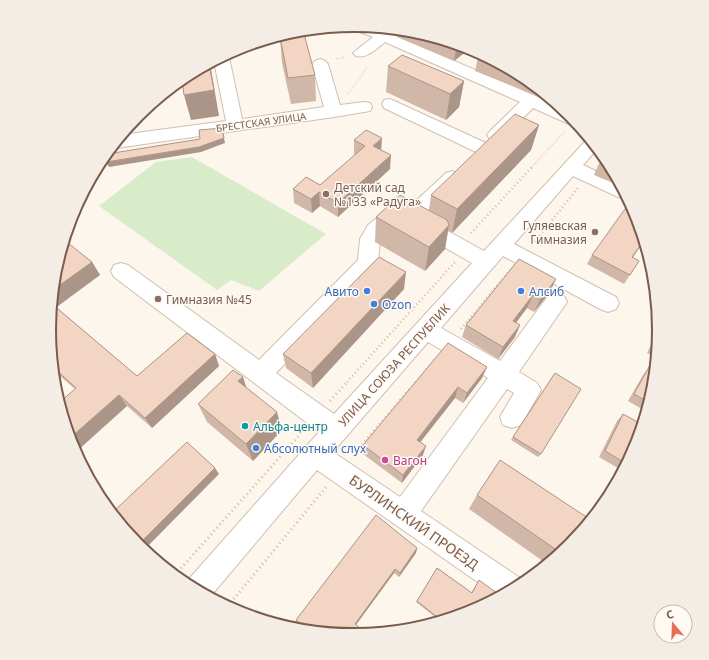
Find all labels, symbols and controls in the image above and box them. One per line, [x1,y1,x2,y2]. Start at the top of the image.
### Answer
street label: БРЕСТСКАЯ УЛИЦА [215,109,308,135]
place label: Детский сад №133 «Радуга» [334,179,421,210]
marker: Детский сад №133 «Радуга» [321,189,331,199]
place label: Гуляевская Гимназия [523,217,587,248]
marker: Гуляевская Гимназия [590,227,600,237]
place label: Авито [325,283,359,300]
place label: Алсиб [529,283,564,300]
marker: Авито [362,286,372,296]
marker: Алсиб [516,286,526,296]
place label: Гимназия №45 [166,291,252,308]
marker: Гимназия №45 [153,294,163,304]
place label: Ozon [382,296,412,313]
marker: Ozon [369,299,379,309]
street label: УЛИЦА СОЮЗА РЕСПУБЛИК [334,300,454,430]
place label: Альфа-центр [253,418,328,435]
marker: Альфа-центр [240,421,250,431]
place label: Абсолютный слух [264,440,367,457]
marker: Абсолютный слух [251,443,261,453]
place label: Вагон [393,452,427,469]
marker: Вагон [380,455,390,465]
street label: БУРЛИНСКИЙ ПРОЕЗД [346,470,483,574]
north arrow [653,604,693,644]
text: С [664,606,675,622]

